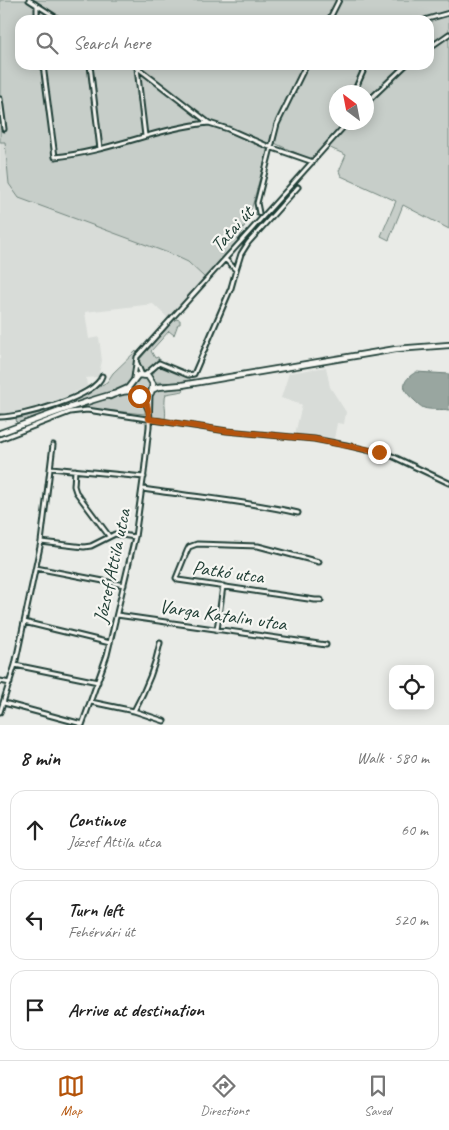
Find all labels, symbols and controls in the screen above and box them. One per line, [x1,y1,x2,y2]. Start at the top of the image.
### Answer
search box [15,15,434,70]
icon: search [33,29,61,57]
text: Search here [73,31,150,55]
north arrow [329,85,374,130]
street label: Tatai út [205,199,261,257]
route start [128,385,151,408]
route end [368,441,391,464]
street label: József Attila utca [88,505,137,626]
street label: Patkó utca [191,555,267,590]
street label: Varga Katalin utca [158,594,290,636]
map controls [389,665,434,710]
button: locate [389,665,434,710]
text: 8 min [20,745,60,771]
text: Walk · 580 m [357,748,429,768]
text: Continue [68,808,125,832]
icon: ahead [21,816,49,844]
text: 60 m [401,820,428,840]
text: József Attila utca [68,832,161,852]
text: Turn left [68,898,123,922]
icon: left [21,906,49,934]
text: 520 m [394,910,428,930]
text: Fehérvári út [68,922,135,942]
icon: arrive [21,996,49,1024]
text: Arrive at destination [68,998,204,1022]
tab: Map [57,1072,85,1119]
tab: Directions [200,1072,249,1119]
tab: Saved [364,1072,392,1119]

